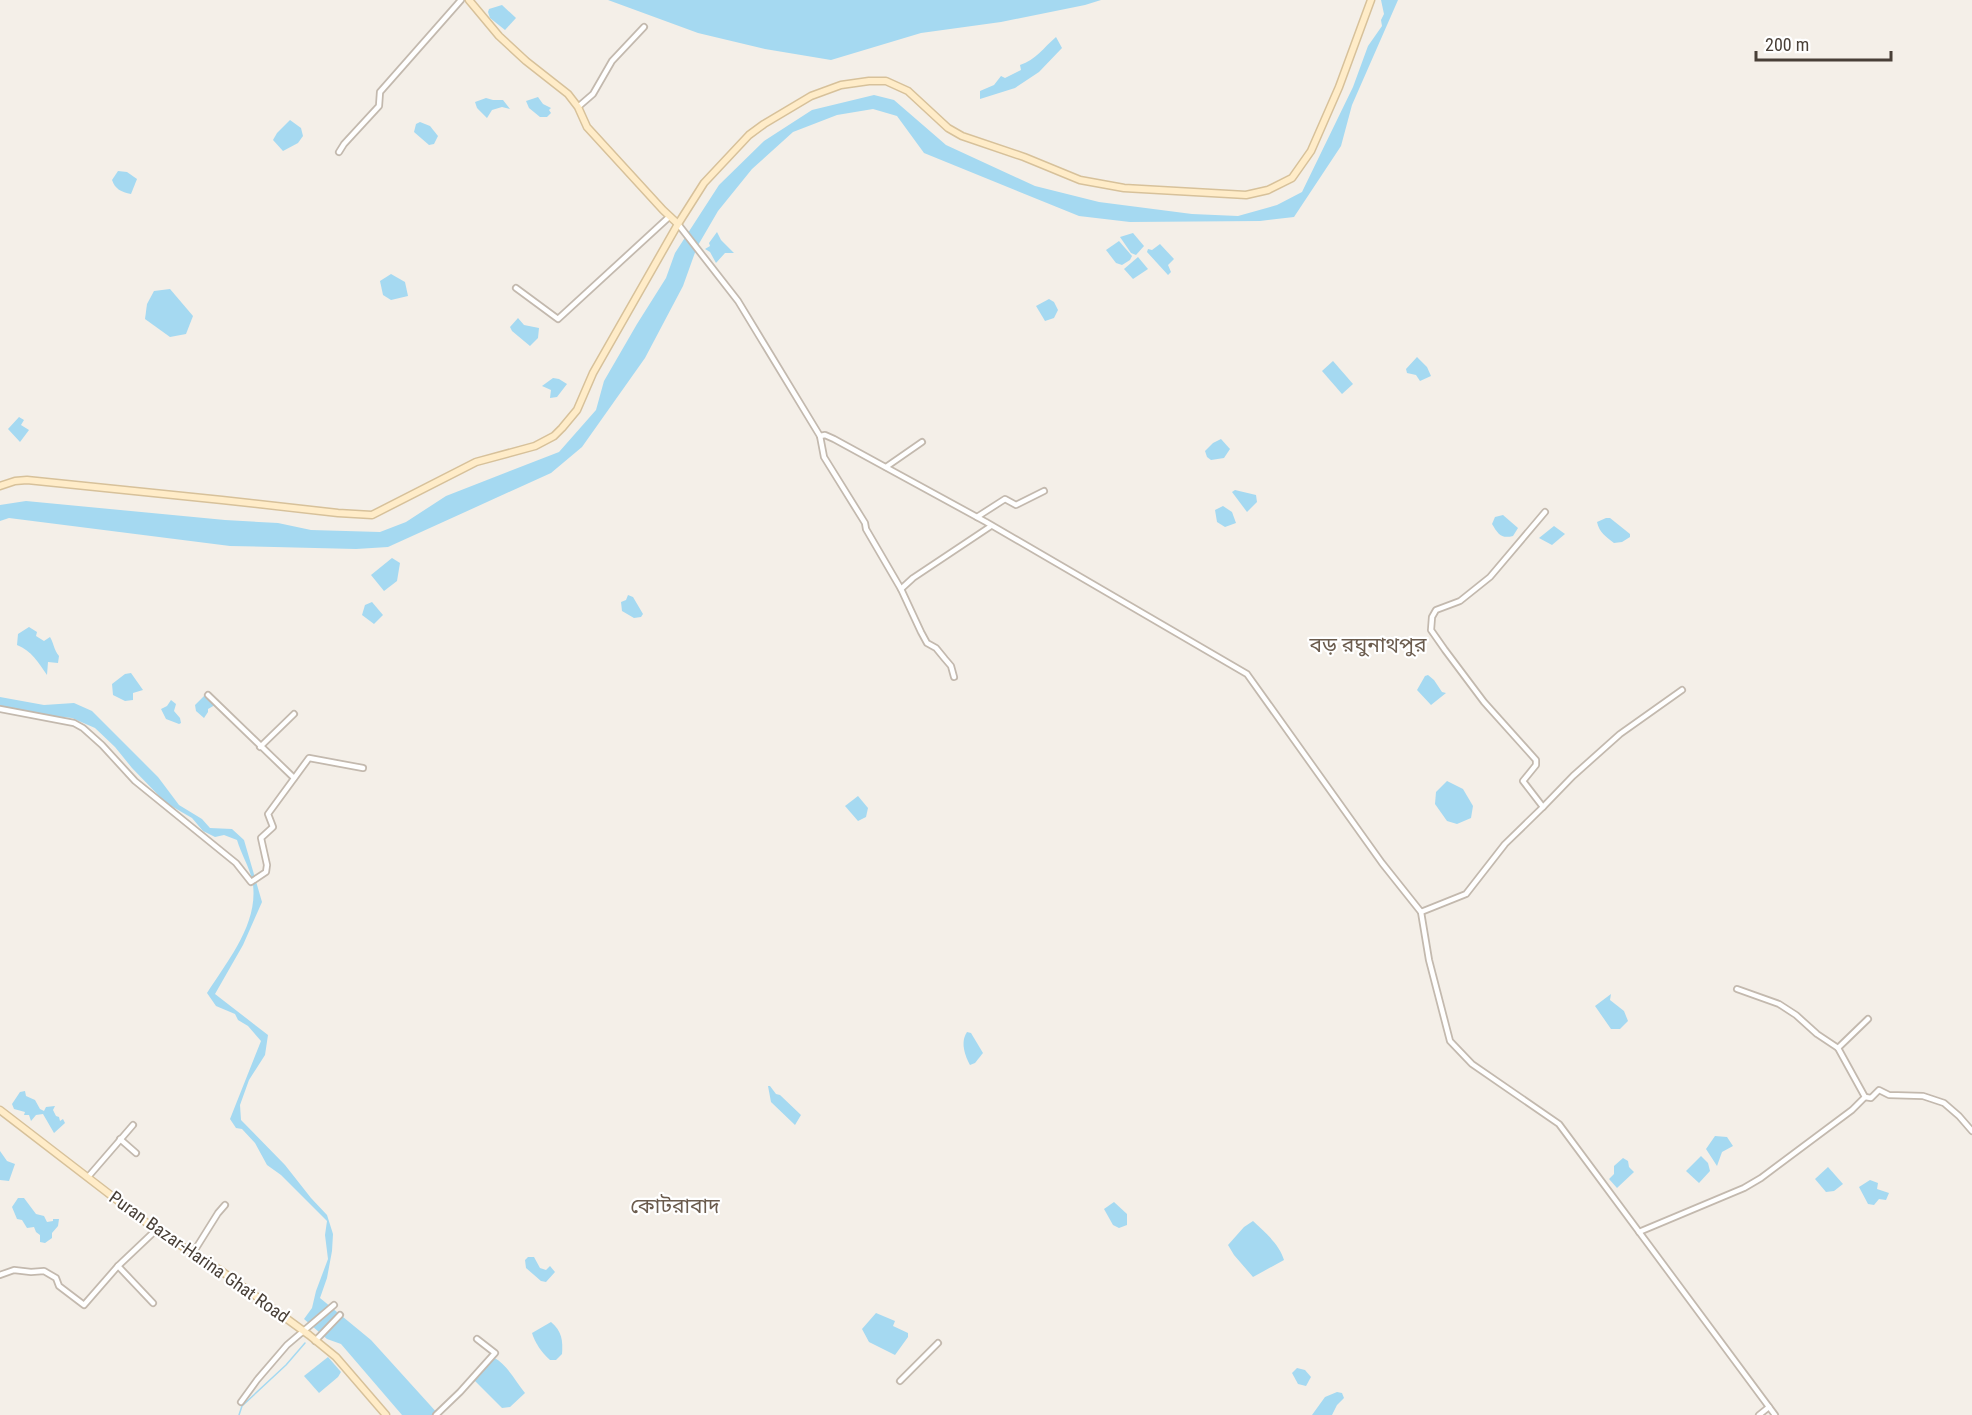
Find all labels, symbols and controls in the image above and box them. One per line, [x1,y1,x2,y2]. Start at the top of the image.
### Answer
scale bar [1756,24,1891,62]
text: 200 m [1765,34,1809,55]
district label: বড় রঘুনাথপুর [1308,633,1427,657]
street label: Puran Bazar-Harina Ghat Road [105,1186,293,1327]
district label: কোটরাবাদ [630,1194,720,1218]

